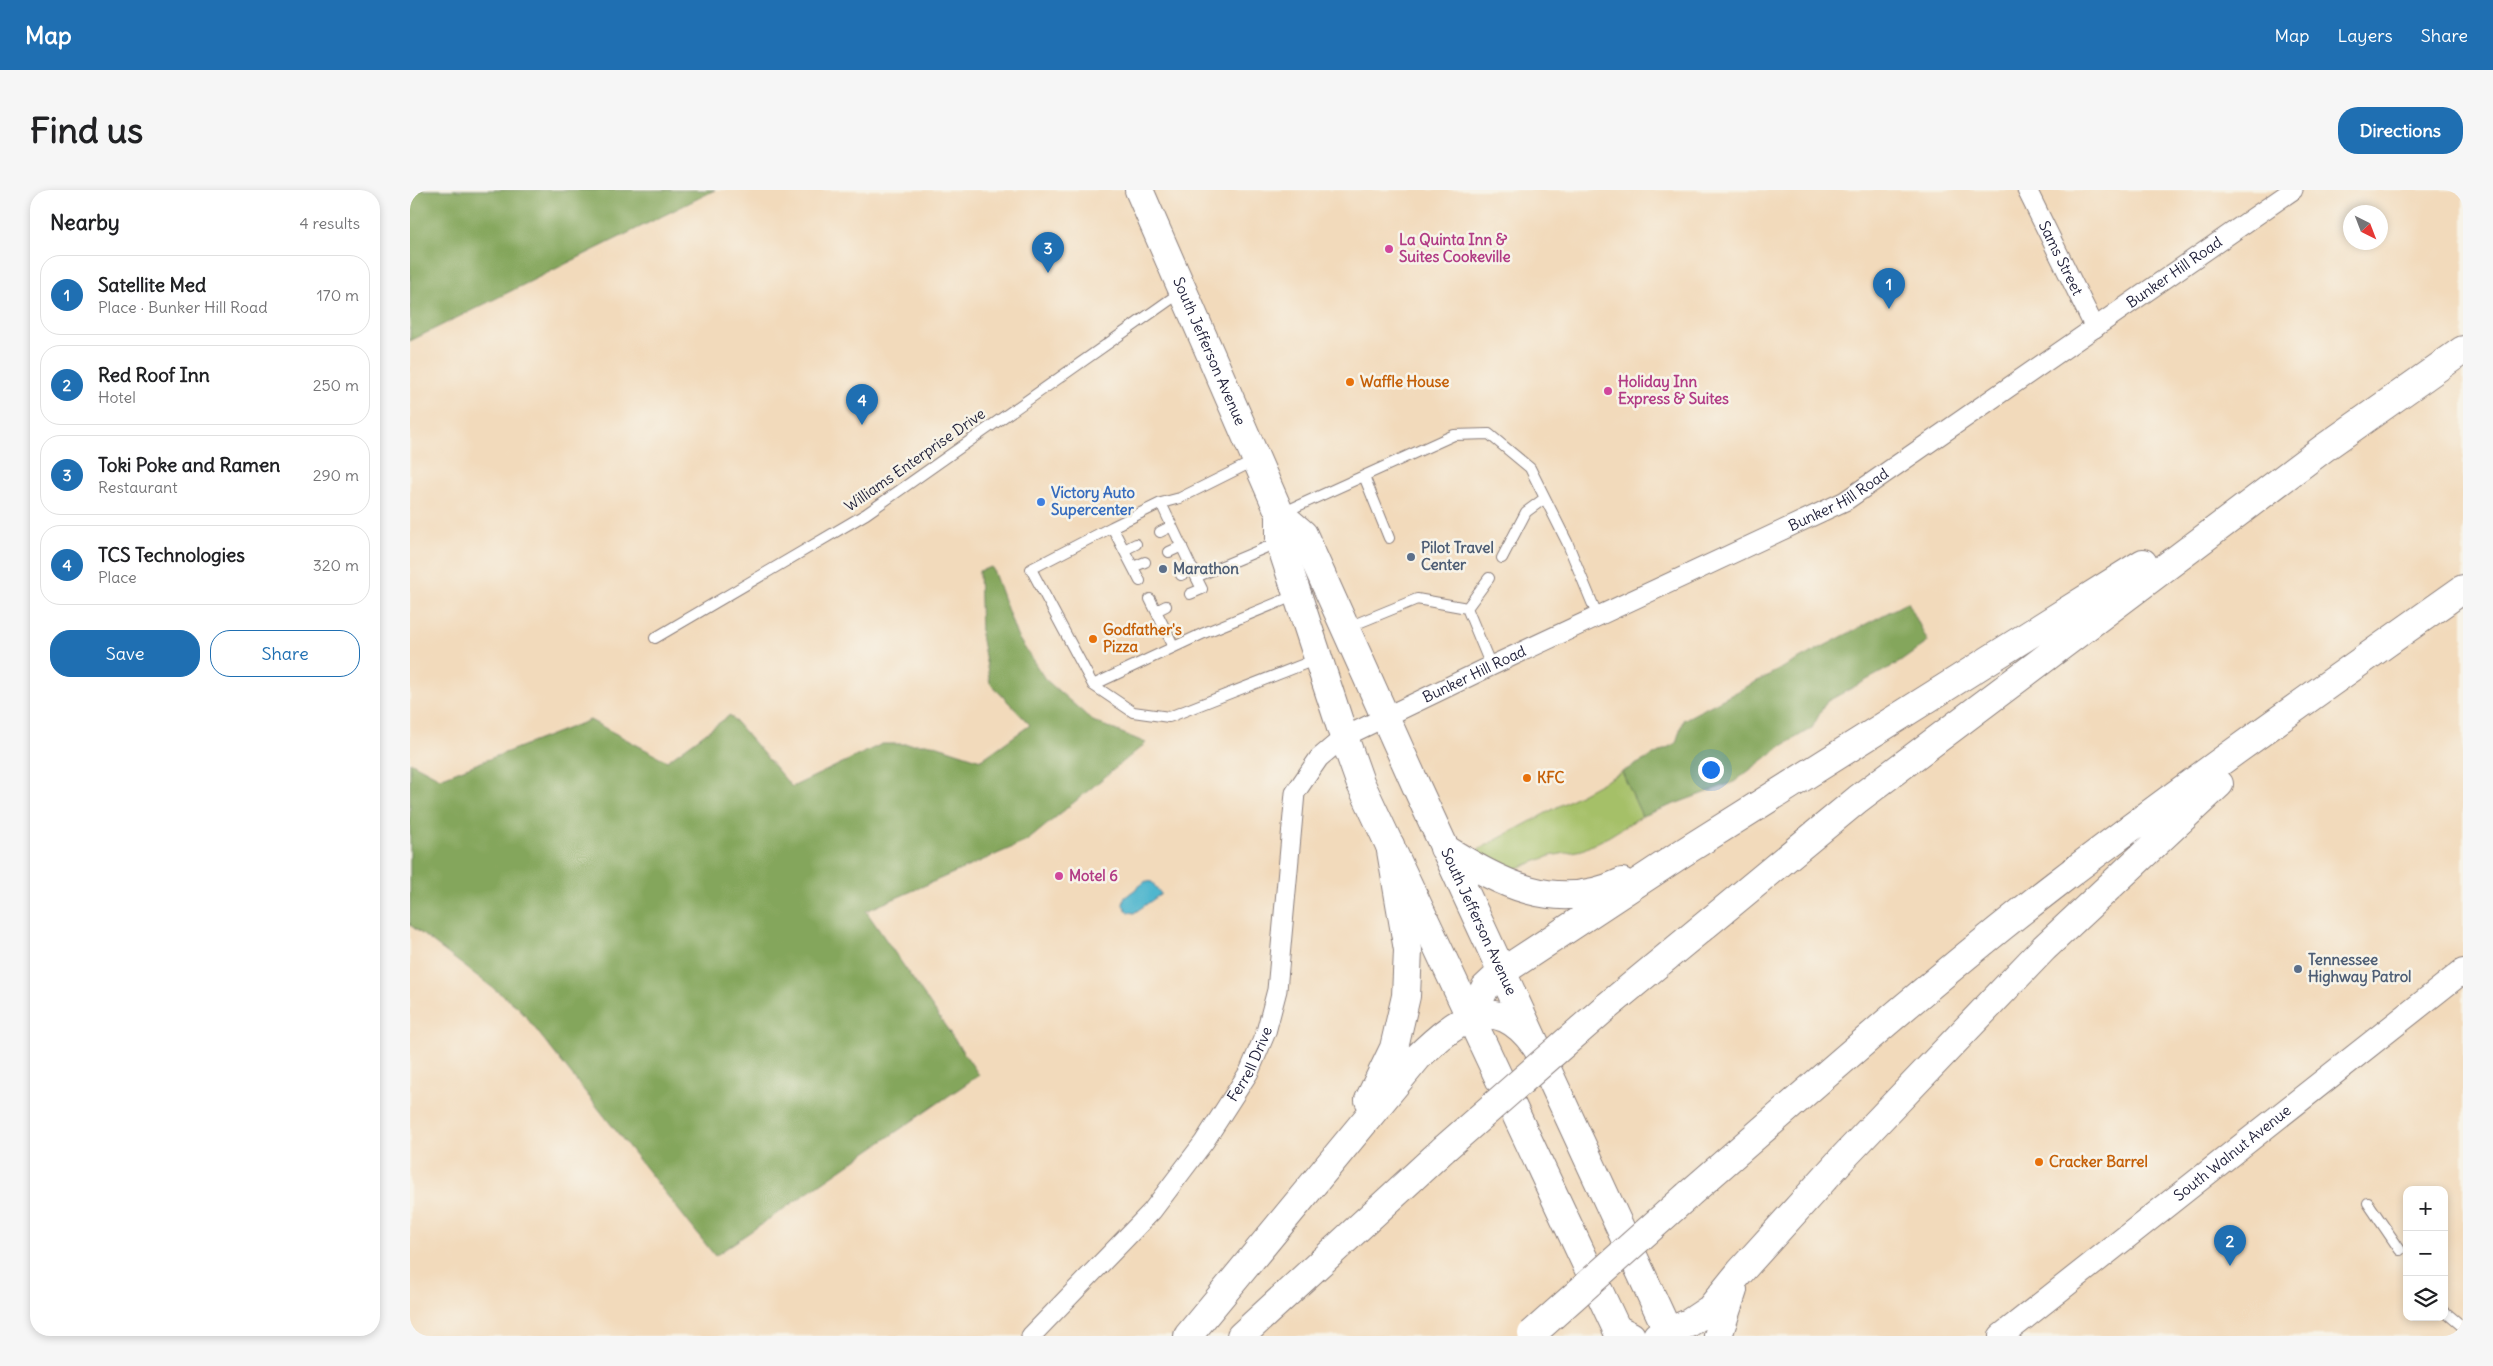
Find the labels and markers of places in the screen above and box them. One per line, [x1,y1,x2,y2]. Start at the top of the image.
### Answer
place label: La Quinta Inn & Suites Cookeville [1399,230,1510,266]
pin: 3 [1032,232,1064,273]
marker: La Quinta Inn & Suites Cookeville [1383,243,1395,255]
pin: 1 [1873,268,1905,309]
place label: Waffle House [1360,372,1449,391]
place label: Holiday Inn Express & Suites [1618,372,1729,409]
marker: Waffle House [1344,376,1356,388]
pin: 4 [846,384,878,425]
marker: Holiday Inn Express & Suites [1602,385,1614,397]
place label: Victory Auto Supercenter [1051,483,1136,520]
marker: Victory Auto Supercenter [1035,496,1047,508]
place label: Pilot Travel Center [1421,538,1494,574]
marker: Pilot Travel Center [1405,551,1417,563]
place label: Marathon [1173,559,1239,578]
marker: Marathon [1157,563,1169,575]
place label: Godfather's Pizza [1103,620,1182,656]
marker: Godfather's Pizza [1087,633,1099,645]
place label: KFC [1537,768,1565,787]
marker: KFC [1521,772,1533,784]
place label: Motel 6 [1069,866,1118,885]
marker: Motel 6 [1053,870,1065,882]
place label: Tennessee Highway Patrol [2308,950,2411,987]
marker: Tennessee Highway Patrol [2292,963,2304,975]
place label: Cracker Barrel [2049,1152,2148,1171]
marker: Cracker Barrel [2033,1156,2045,1168]
pin: 2 [2214,1225,2246,1266]

